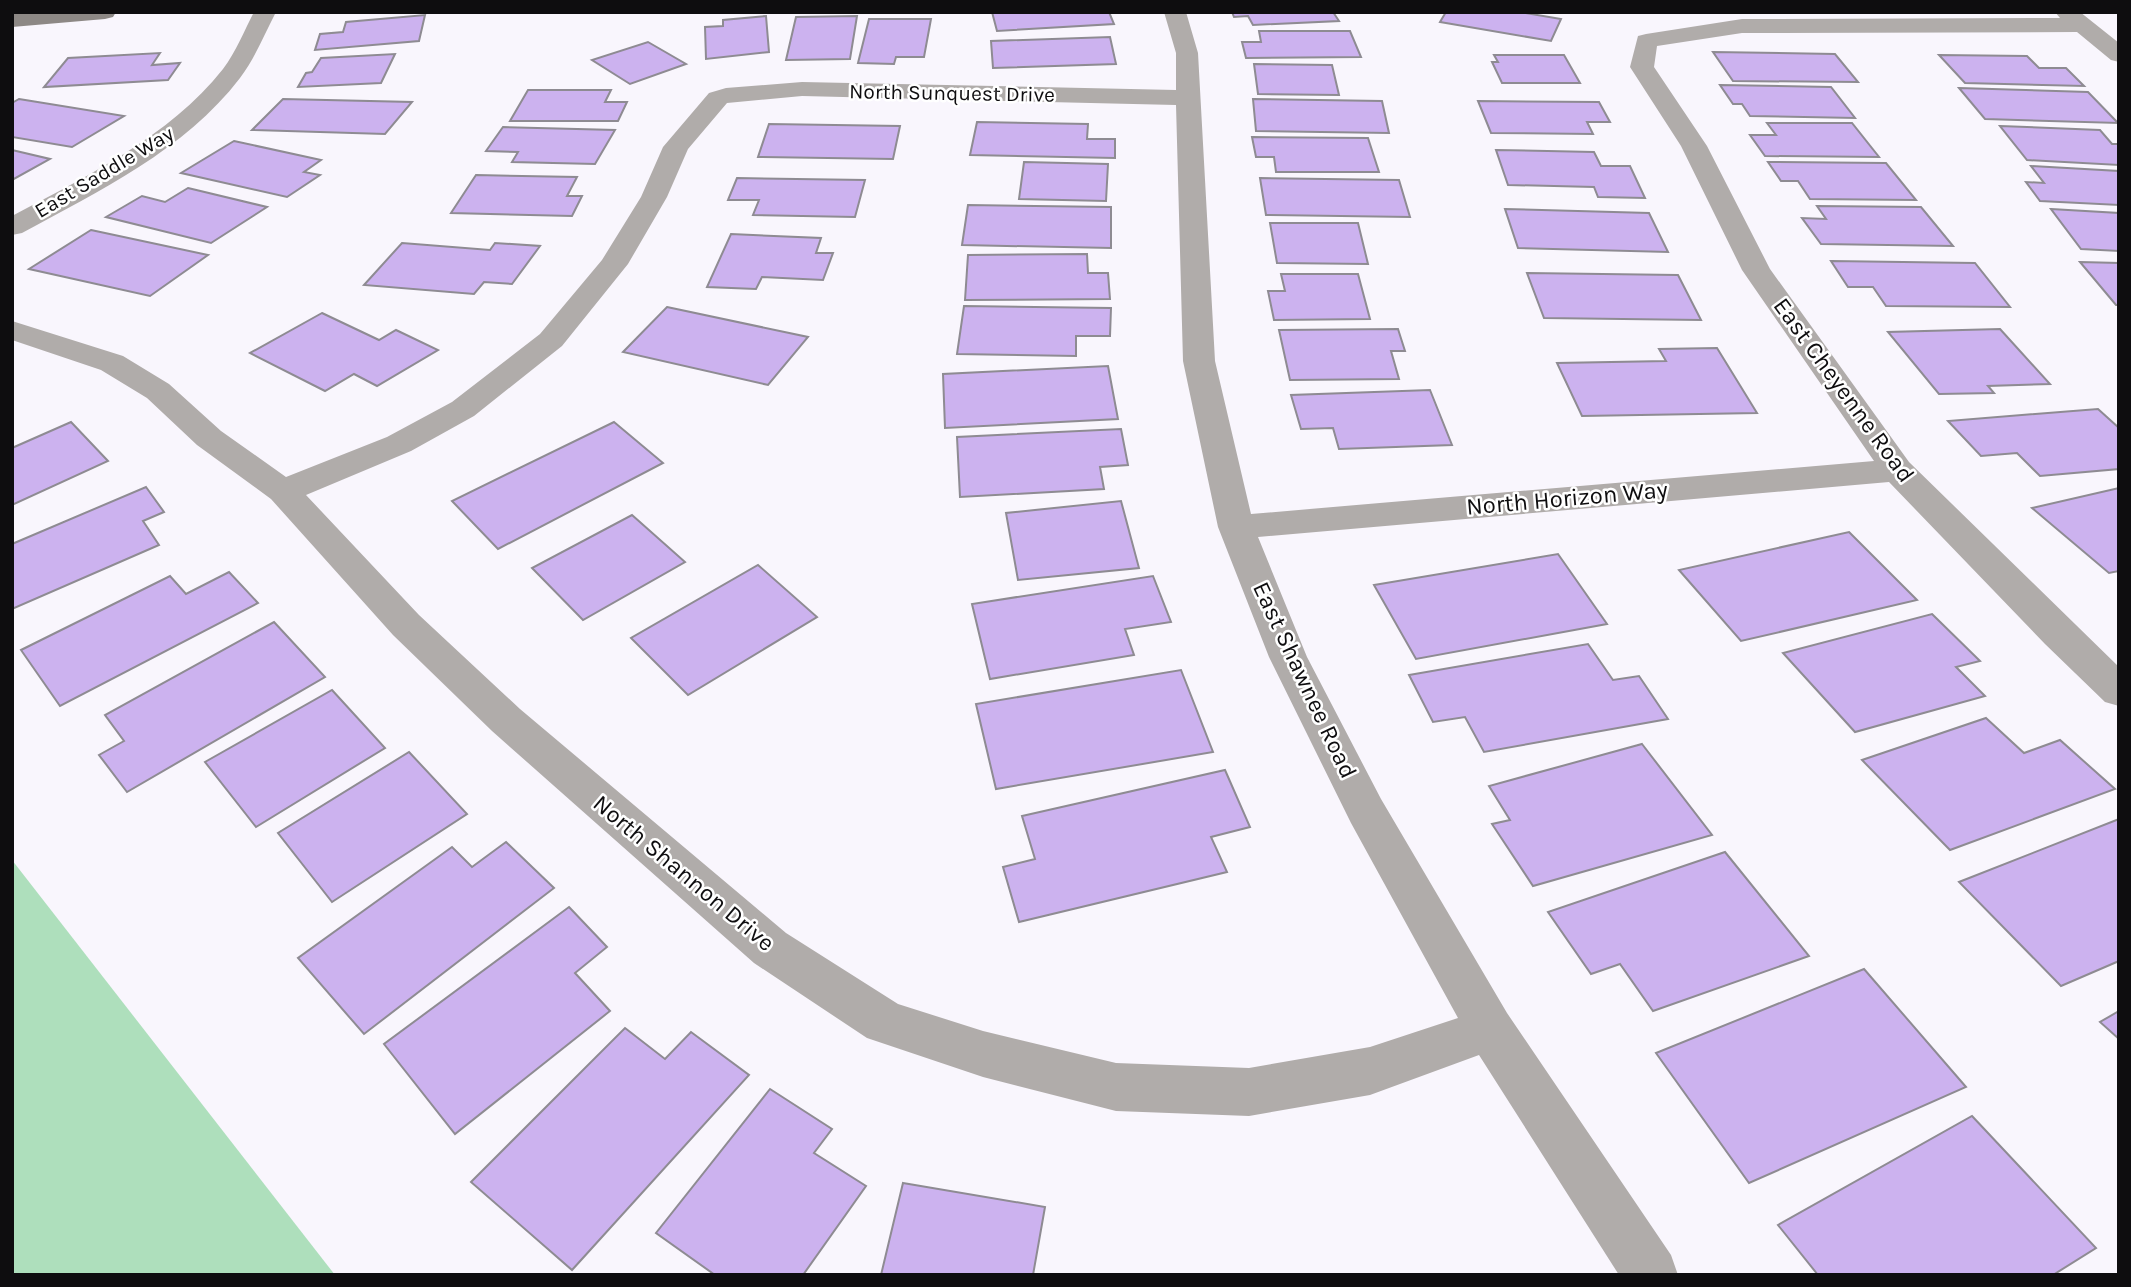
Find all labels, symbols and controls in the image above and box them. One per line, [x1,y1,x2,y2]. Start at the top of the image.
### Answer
street label: North Sunquest Drive [849,79,1055,107]
street label: East Saddle Way [30,121,178,223]
street label: East Cheyenne Road [1768,292,1920,488]
street label: North Horizon Way [1465,475,1669,521]
street label: East Shawnee Road [1247,577,1363,783]
street label: North Shannon Drive [588,789,780,957]

